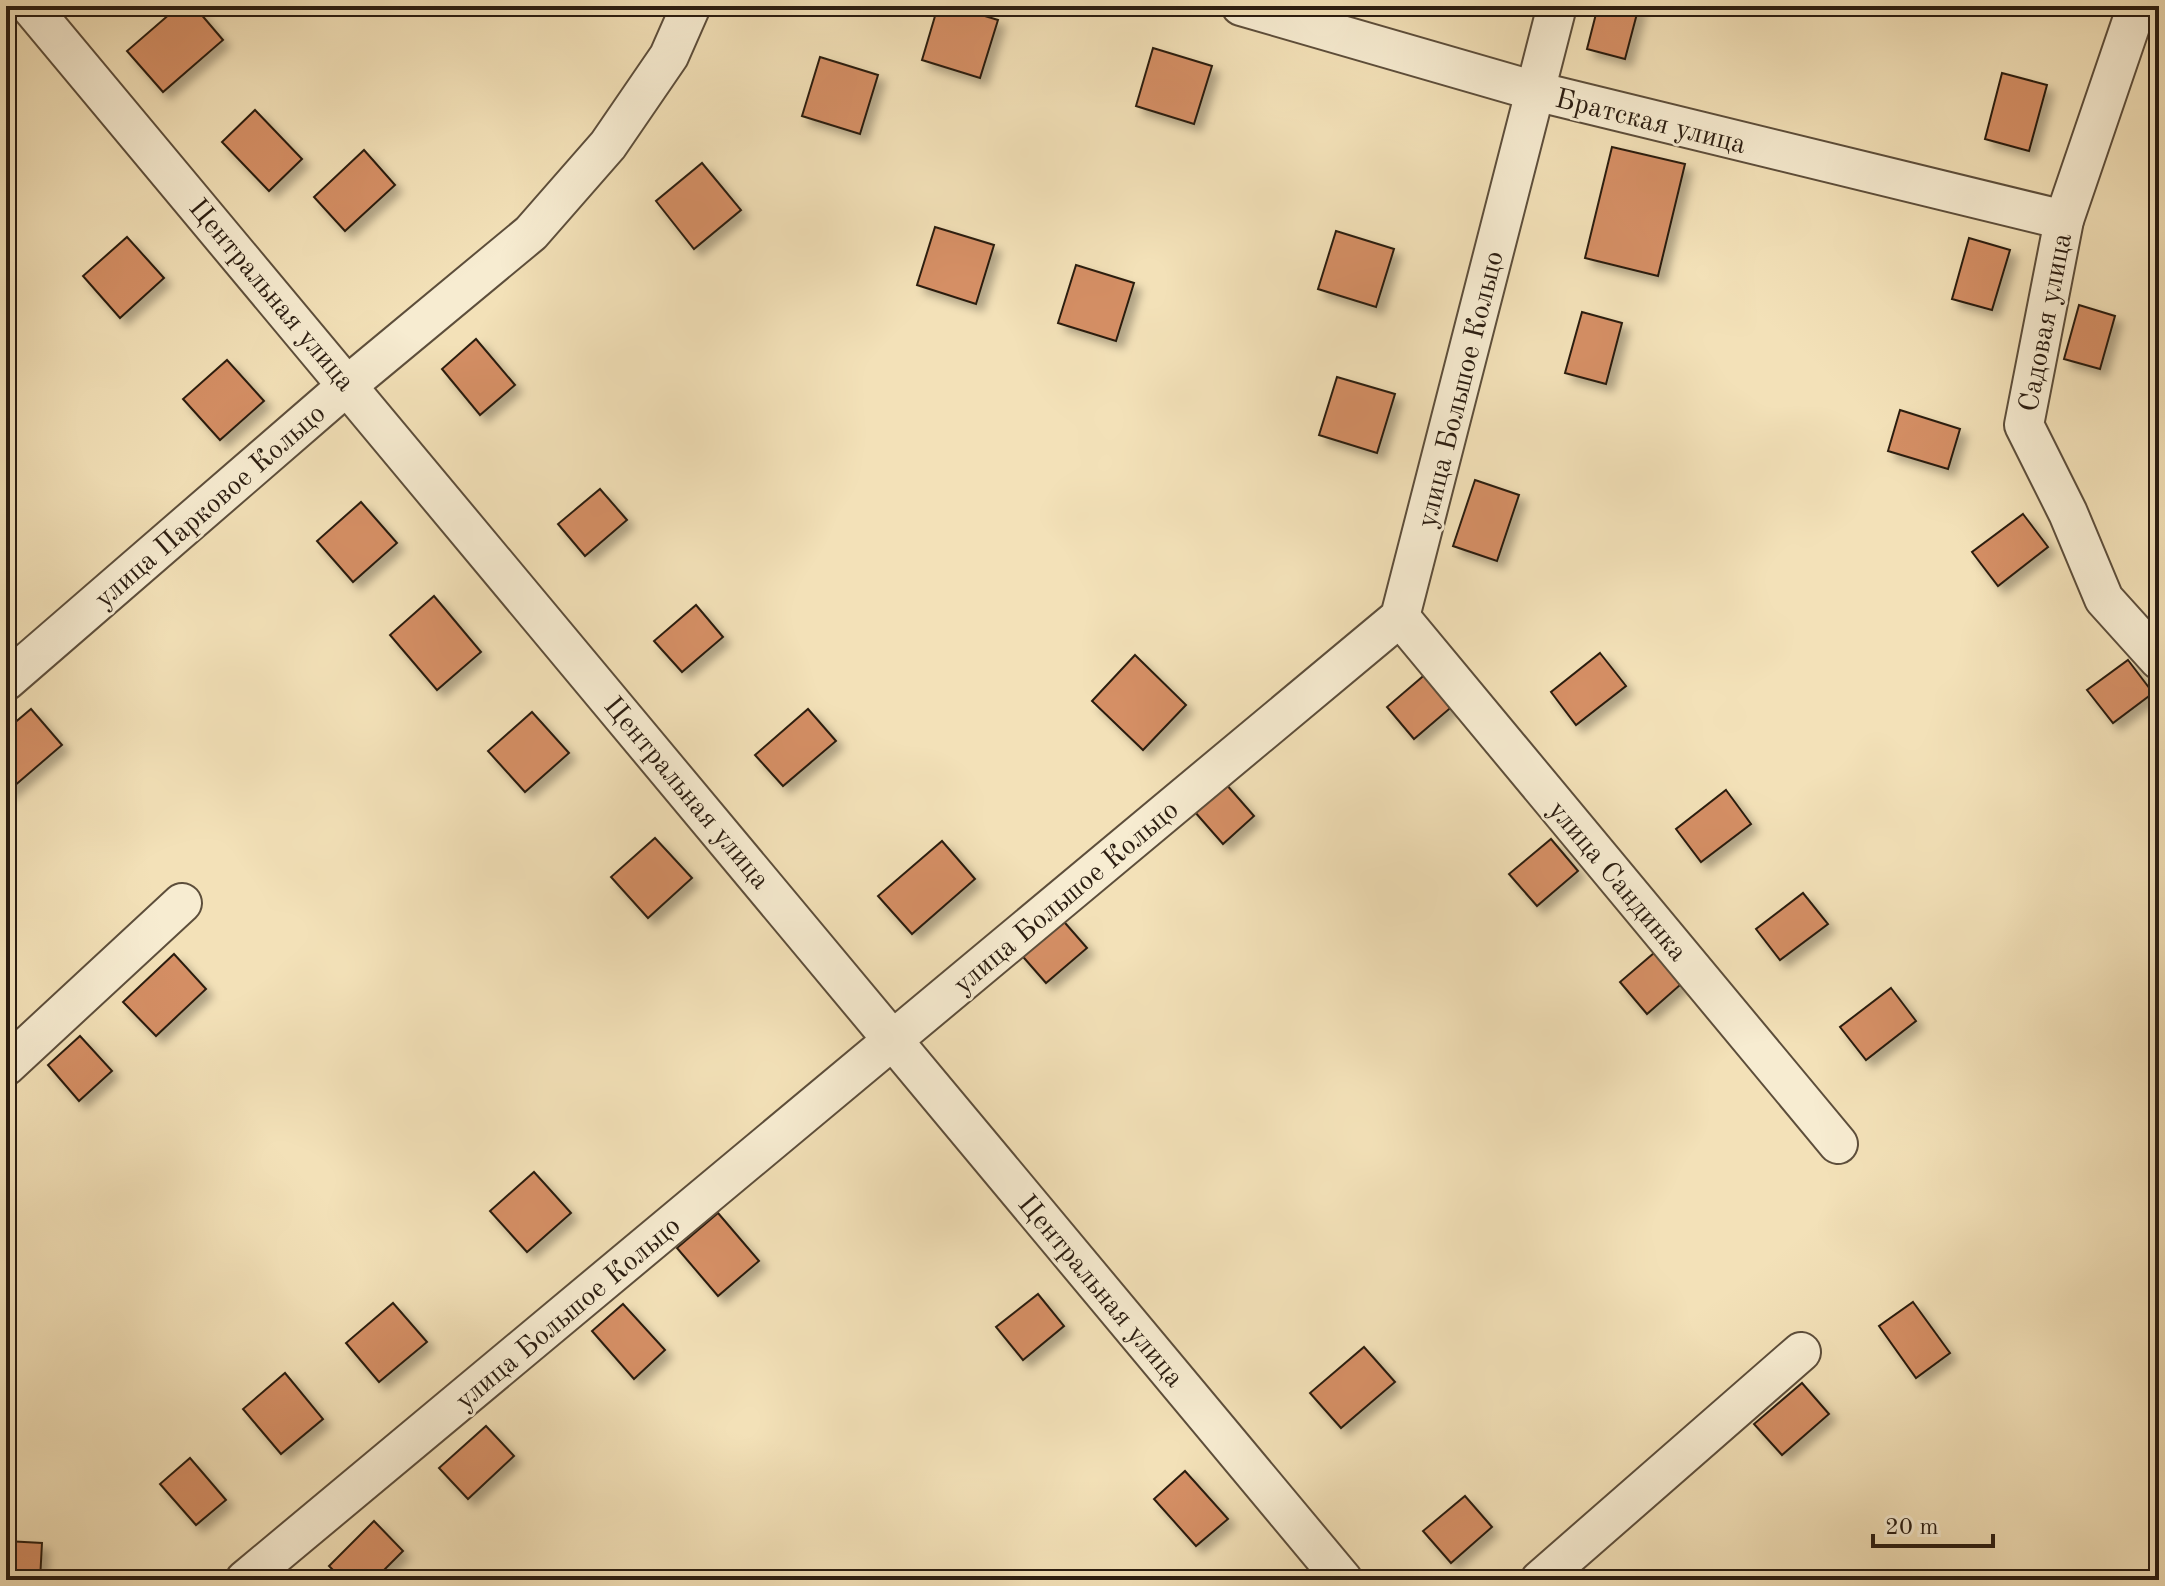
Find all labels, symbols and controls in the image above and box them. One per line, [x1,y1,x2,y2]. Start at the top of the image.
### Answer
street label: Братская улица [1552,86,1749,160]
street label: Центральная улица [182,195,359,397]
street label: Садовая улица [2016,231,2078,414]
street label: улица Большое Кольцо [1414,249,1510,531]
street label: улица Парковое Кольцо [90,400,332,615]
street label: Центральная улица [597,693,774,895]
street label: улица Большое Кольцо [949,796,1185,1000]
street label: улица Сандинка [1542,797,1692,967]
street label: Центральная улица [1011,1191,1188,1393]
street label: улица Большое Кольцо [451,1212,687,1416]
scale bar [1873,1498,1993,1548]
text: 20 m [1885,1516,1939,1540]

